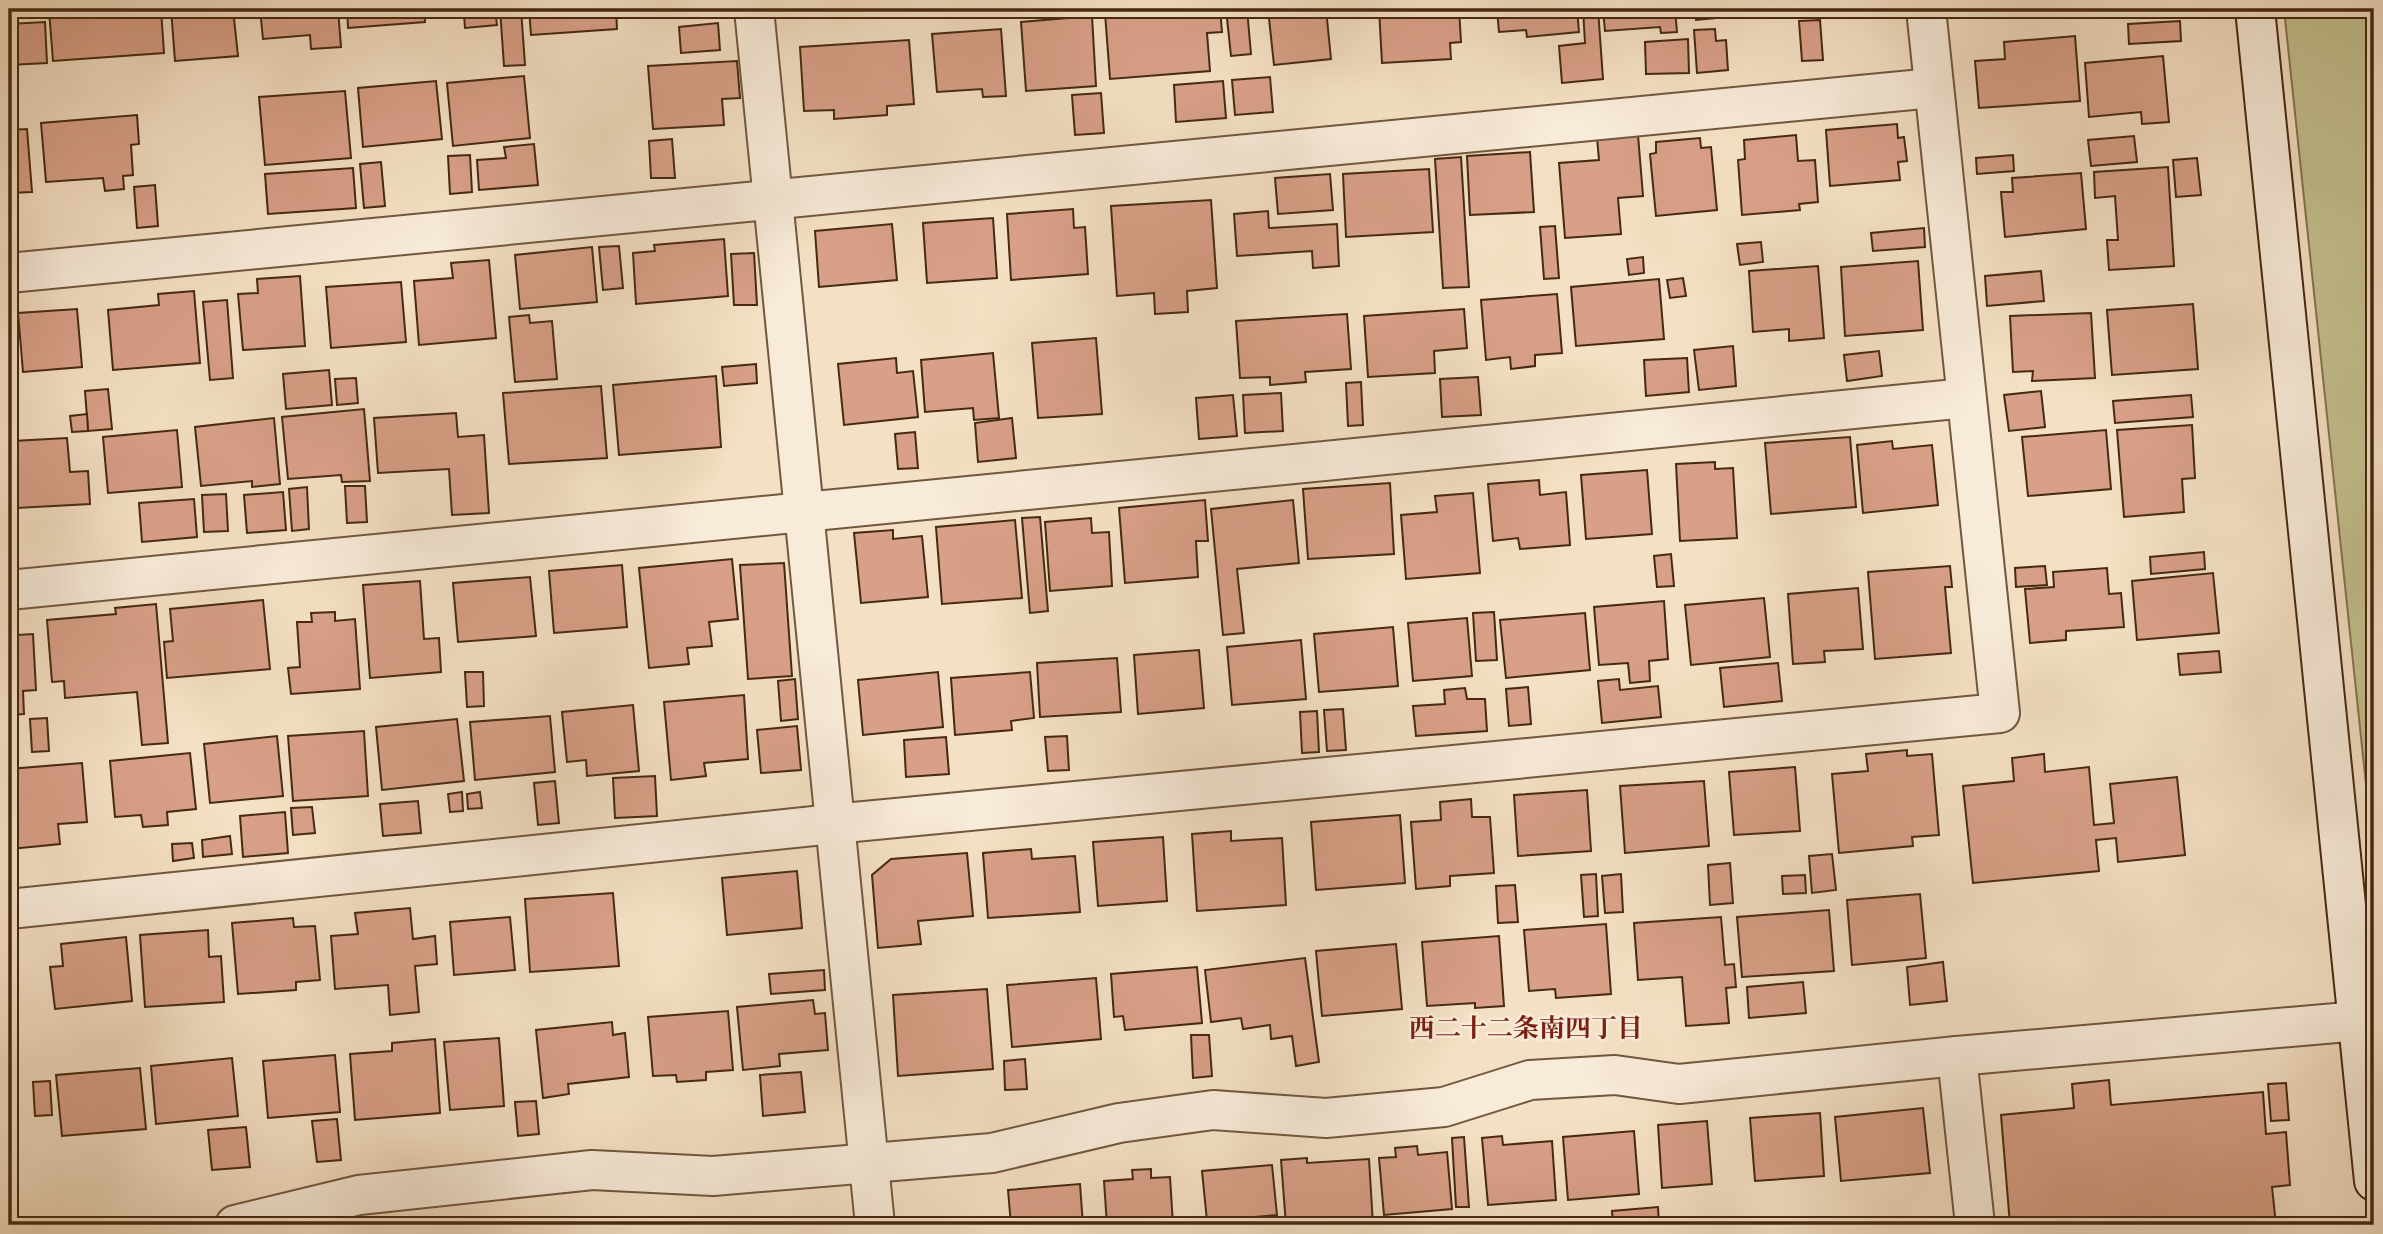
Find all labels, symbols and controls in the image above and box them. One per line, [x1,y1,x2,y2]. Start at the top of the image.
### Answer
district label: 西二十二条南四丁目 [1409,1011,1643,1046]

